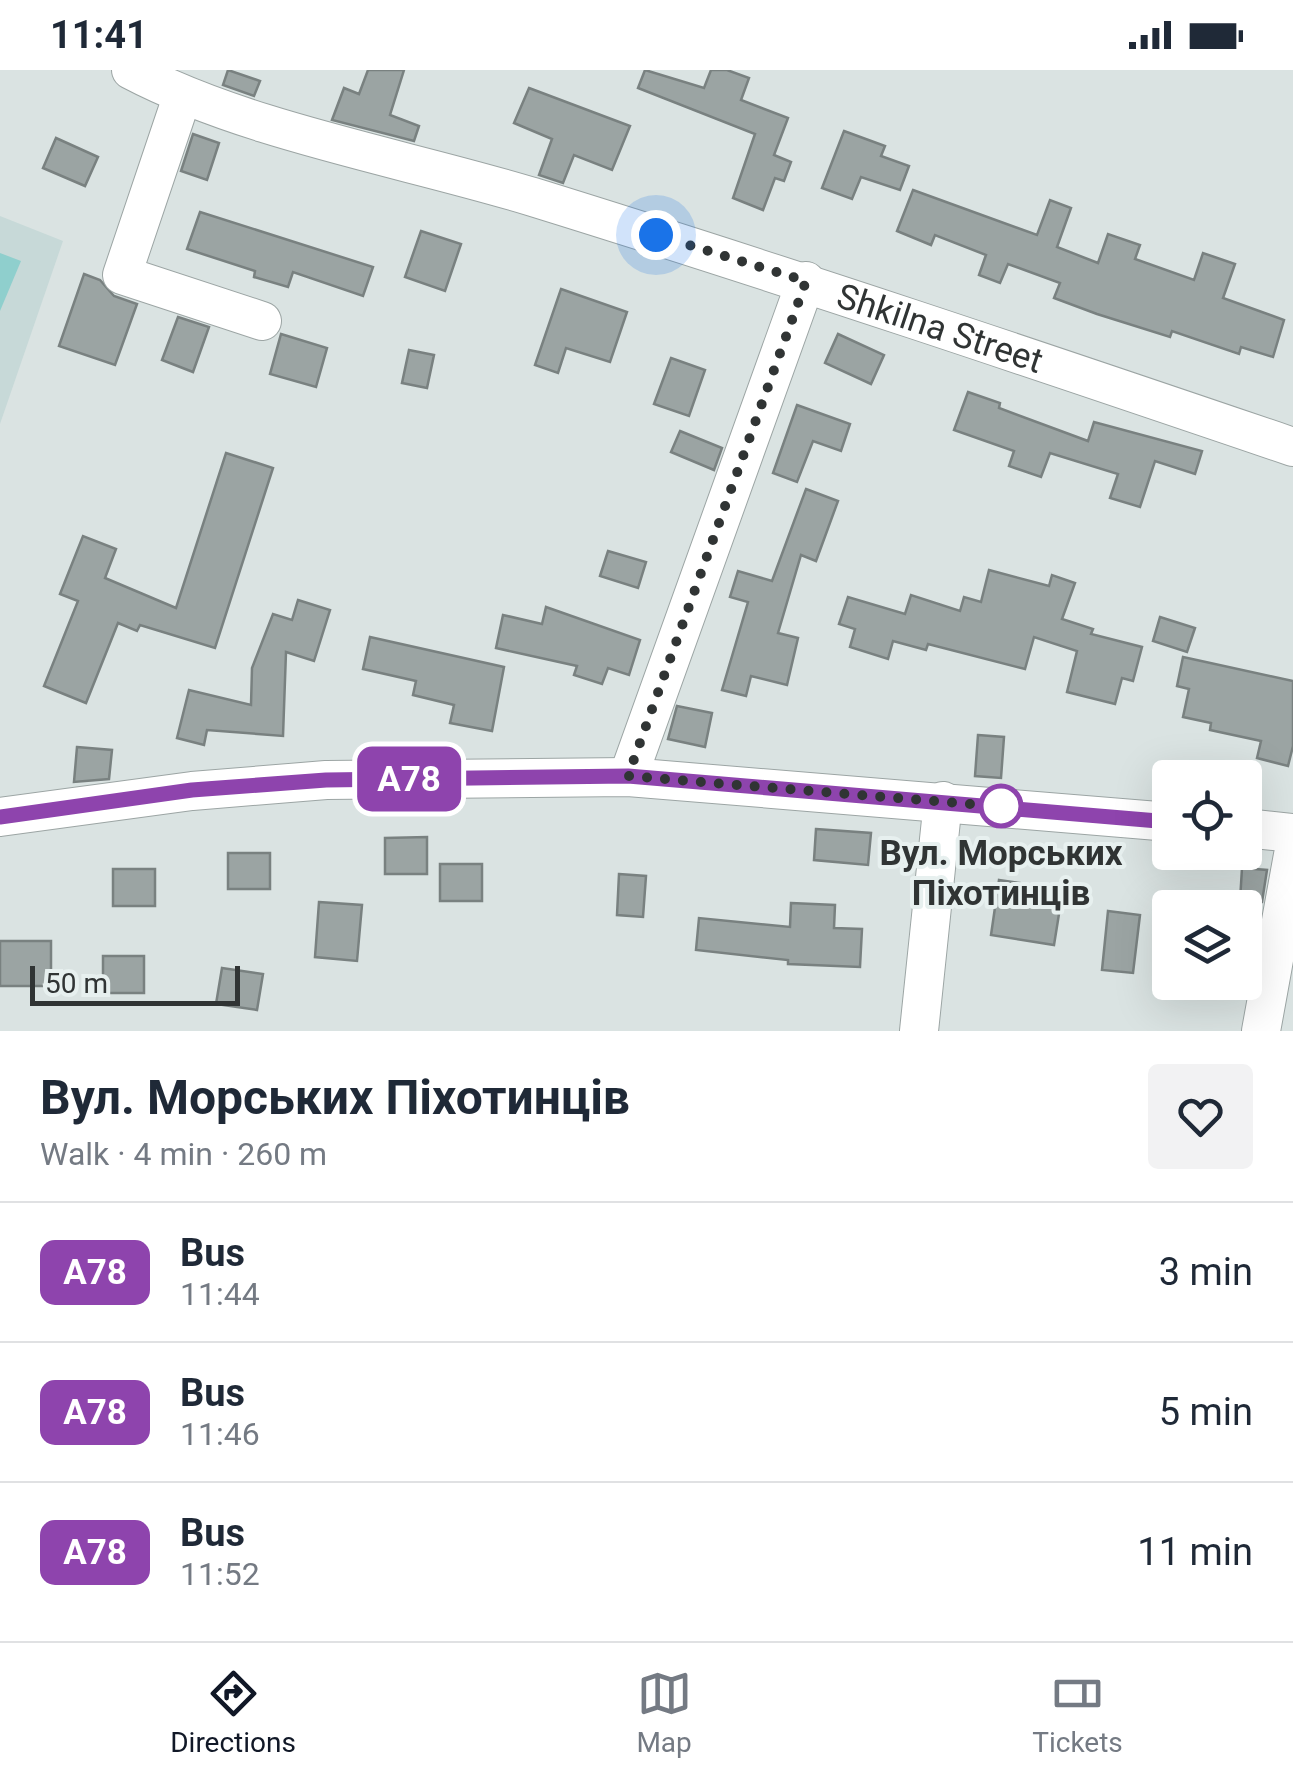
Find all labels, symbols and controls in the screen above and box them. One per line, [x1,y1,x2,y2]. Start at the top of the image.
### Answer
text: 11:41 [50,13,148,57]
your location [631,210,681,260]
street label: Shkilna Street [832,276,1048,382]
line badge: А78 [352,746,466,812]
text: А78 [377,759,441,800]
map controls [1152,760,1262,1000]
button: locate [1152,760,1262,870]
marker: Вул. Морських Піхотинців [980,785,1022,827]
place label: Вул. Морських Піхотинців [879,833,1123,914]
button: layers [1152,890,1262,1000]
scale bar [30,961,240,1006]
text: 50 m [45,967,108,1000]
button: heart [1148,1064,1253,1169]
text: Вул. Морських Піхотинців [40,1069,630,1126]
text: Walk · 4 min · 260 m [40,1135,327,1173]
text: Bus [180,1231,245,1275]
text: 3 min [1159,1250,1253,1294]
text: А78 [63,1252,127,1293]
text: 11:44 [180,1275,260,1313]
text: Bus [180,1371,245,1415]
text: 5 min [1159,1390,1253,1434]
text: А78 [63,1392,127,1433]
text: 11:46 [180,1415,260,1453]
text: Bus [180,1511,245,1555]
text: 11 min [1137,1530,1253,1574]
text: А78 [63,1532,127,1573]
text: 11:52 [180,1555,260,1593]
tab: Directions [170,1666,296,1759]
tab: Map [636,1666,692,1759]
tab: Tickets [1032,1666,1123,1759]

